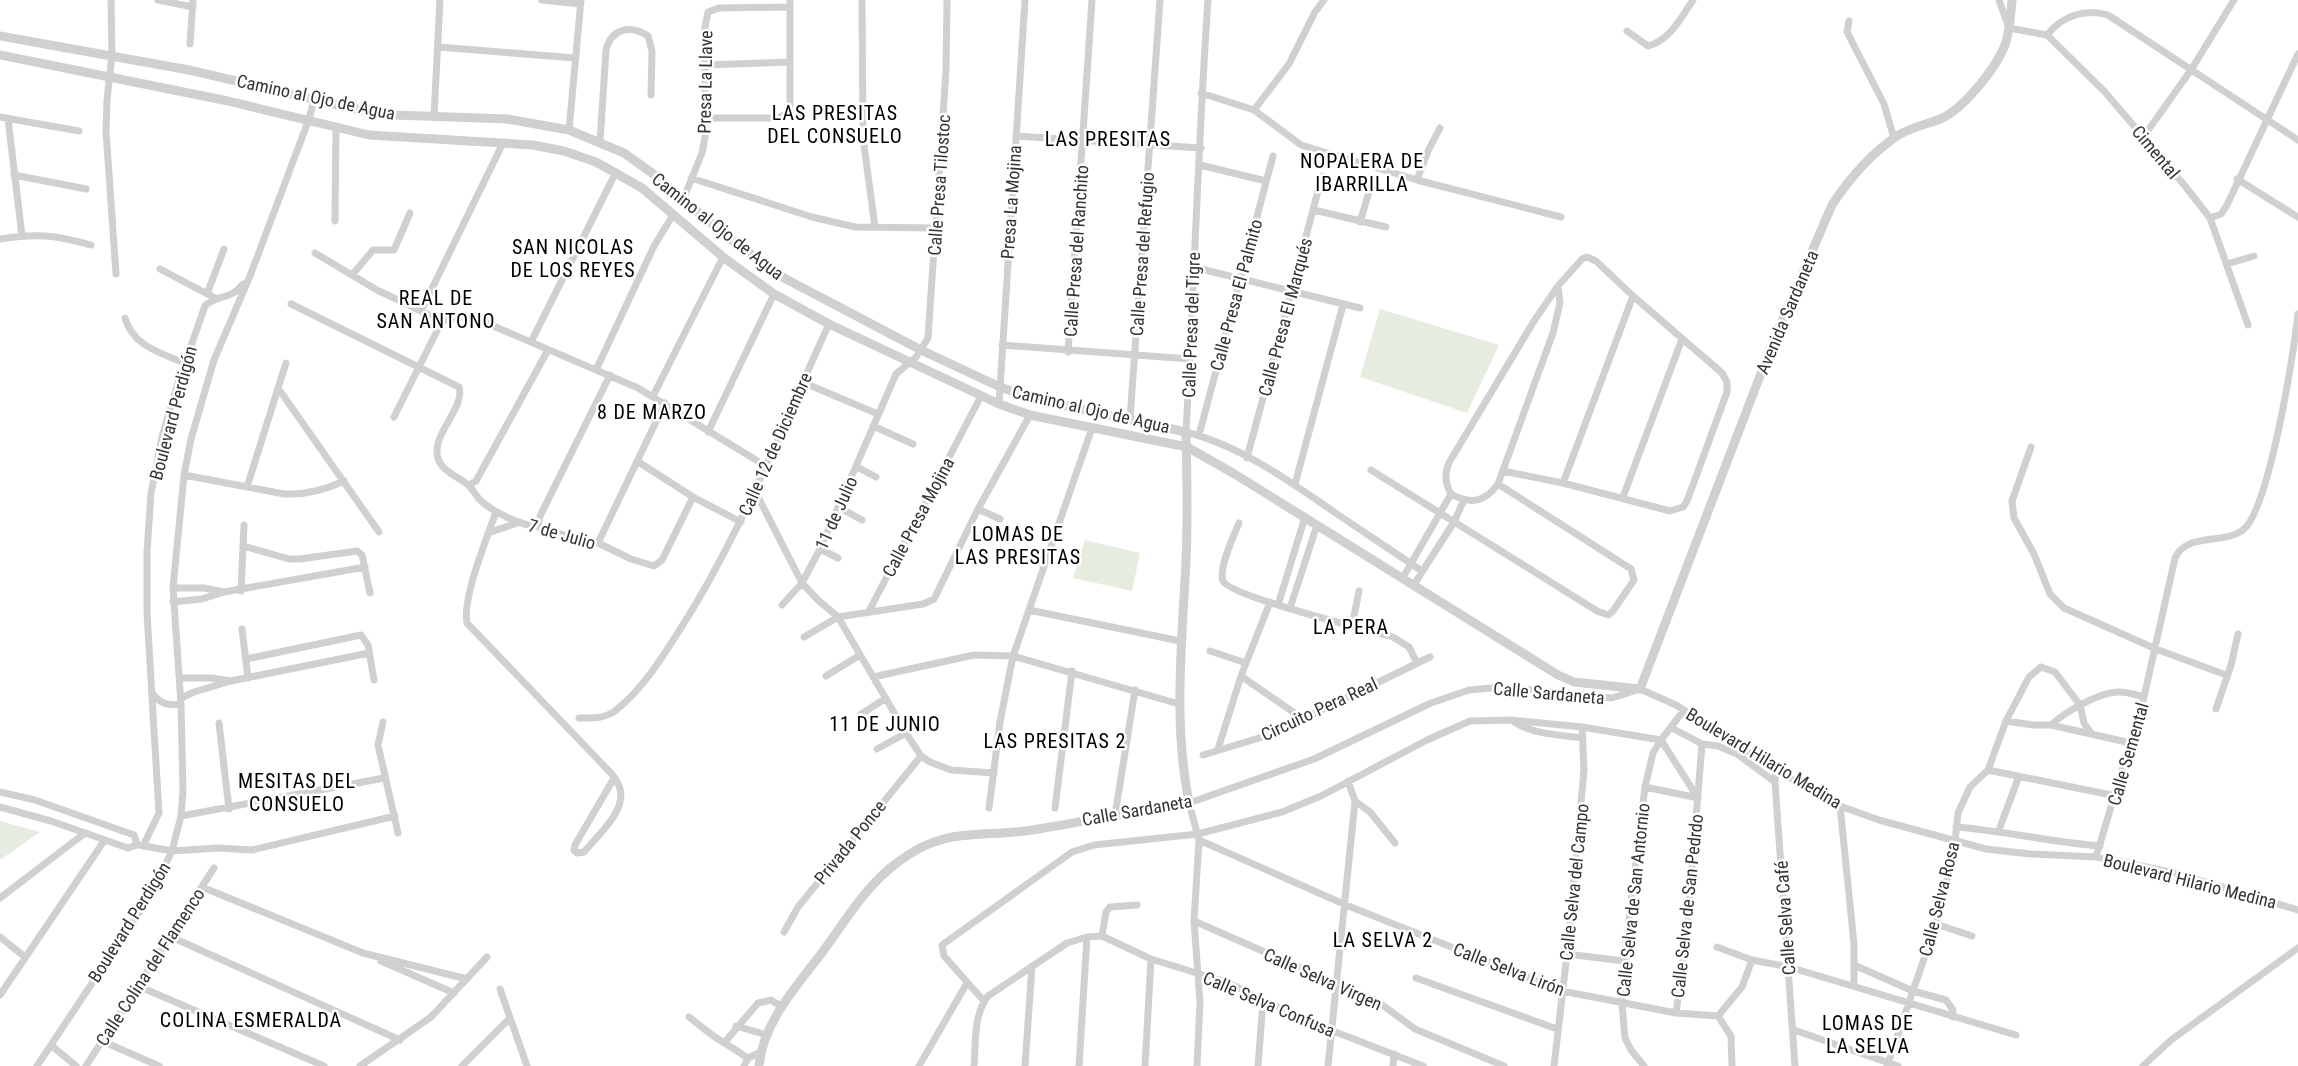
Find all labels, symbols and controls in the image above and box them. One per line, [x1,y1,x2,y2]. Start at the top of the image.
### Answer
street label: Presa La Llave [694,30,716,134]
street label: Camino al Ojo de Agua [235,70,397,124]
district label: LAS PRESITAS DEL CONSUELO [767,101,903,148]
street label: Calle Presa Tilostoc [924,114,954,256]
street label: Cimental [2128,121,2184,183]
district label: LAS PRESITAS [1045,127,1171,151]
street label: Presa La Mojina [997,144,1025,260]
district label: NOPALERA DE IBARRILLA [1300,149,1424,196]
street label: Calle Presa del Ranchito [1060,164,1092,338]
street label: Camino al Ojo de Agua [648,168,788,284]
street label: Calle Presa del Refugio [1126,171,1158,337]
street label: Calle Presa El Palmito [1206,217,1266,373]
district label: SAN NICOLAS DE LOS REYES [510,235,636,282]
street label: Calle Presa El Marqués [1254,235,1316,399]
street label: Avenida Sardaneta [1751,247,1823,377]
street label: Calle Presa del Tigre [1178,252,1204,398]
district label: REAL DE SAN ANTONO [376,286,496,333]
street label: Boulevard Perdigón [145,344,201,482]
street label: Calle 12 de Diciembre [734,369,816,519]
street label: Camino al Ojo de Agua [1010,381,1172,437]
district label: 8 DE MARZO [597,400,707,424]
street label: Calle Presa Mojina [878,454,958,580]
street label: 11 de Julio [811,473,861,553]
street label: 7 de Julio [526,514,598,554]
district label: LOMAS DE LAS PRESITAS [955,522,1081,569]
district label: LA PERA [1313,615,1389,639]
street label: Circuito Pera Real [1257,673,1381,745]
street label: Calle Sardaneta [1493,678,1605,708]
street label: Calle Semental [2103,700,2153,808]
street label: Boulevard Hilario Medina [1682,703,1846,813]
district label: 11 DE JUNIO [829,712,941,736]
district label: LAS PRESITAS 2 [984,729,1126,753]
district label: MESITAS DEL CONSUELO [238,769,356,816]
street label: Calle Sardaneta [1080,790,1194,830]
street label: Privada Ponce [810,796,890,888]
street label: Calle Selva del Campo [1555,802,1593,962]
street label: Calle Selva de San Antornio [1612,802,1654,998]
street label: Calle Selva de San Pedrdo [1667,813,1707,999]
street label: Calle Selva Rosa [1915,840,1963,958]
street label: Boulevard Hilario Medina [2101,849,2279,913]
street label: Boulevard Perdigón [84,858,174,986]
street label: Calle Selva Café [1771,860,1799,976]
street label: Calle Colina del Flamenco [91,884,209,1050]
district label: LA SELVA 2 [1333,928,1433,952]
street label: Calle Selva Lirón [1450,938,1568,1000]
street label: Calle Selva Virgen [1261,943,1385,1015]
street label: Calle Selva Confusa [1200,967,1338,1041]
district label: COLINA ESMERALDA [160,1008,342,1032]
district label: LOMAS DE LA SELVA [1822,1011,1914,1058]

